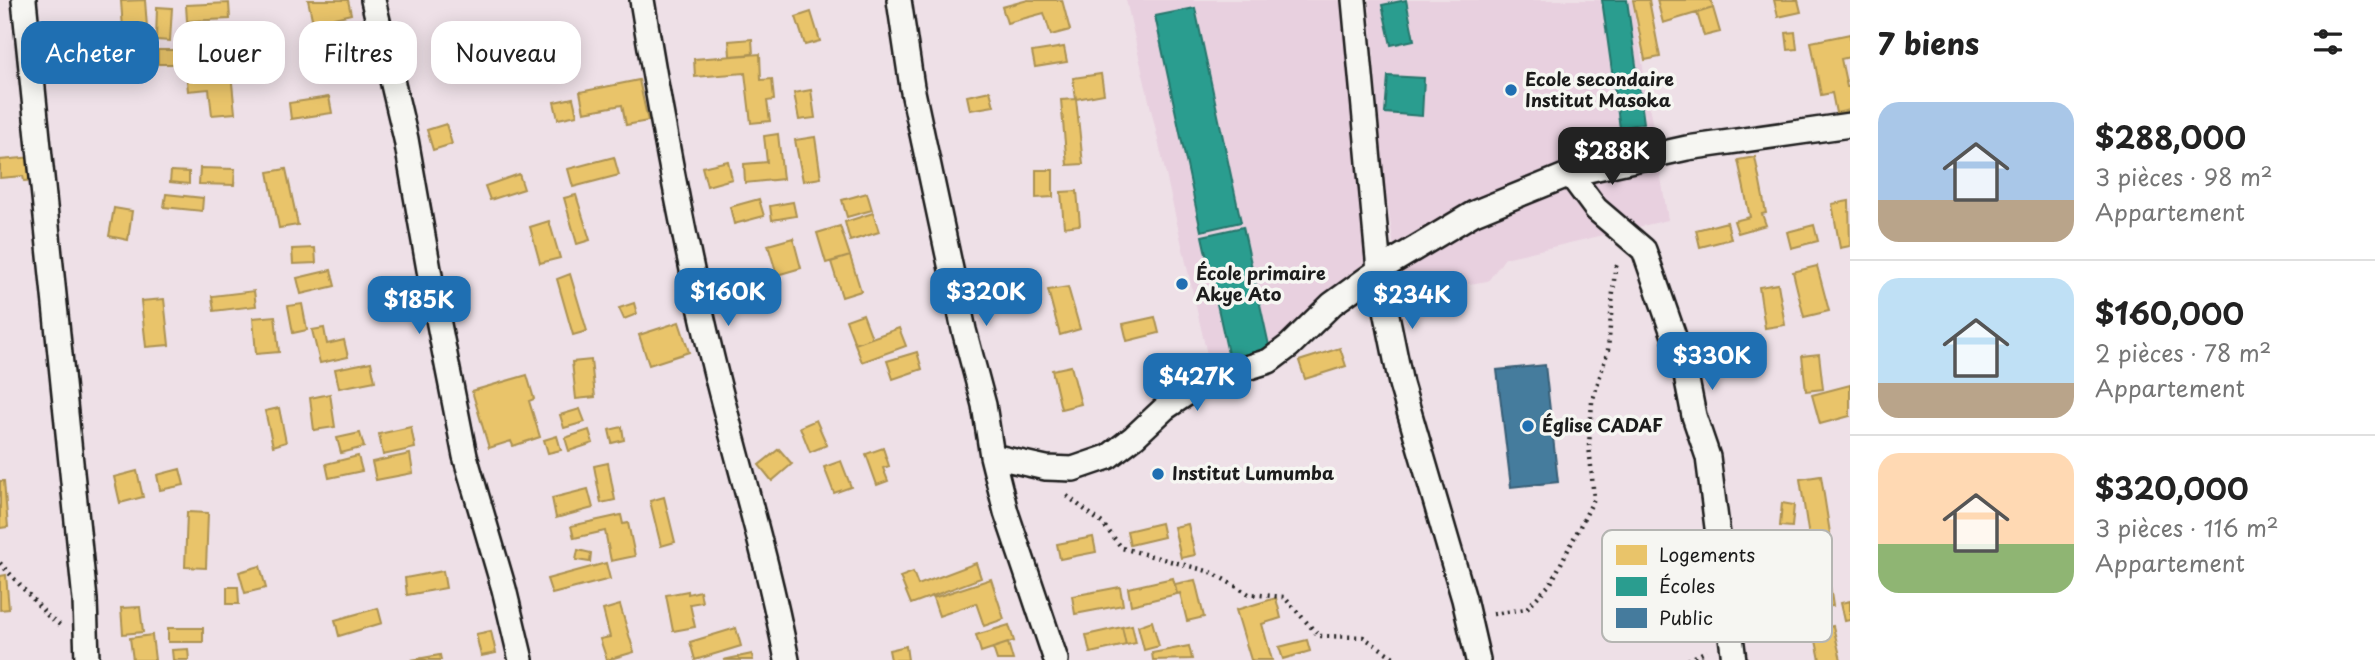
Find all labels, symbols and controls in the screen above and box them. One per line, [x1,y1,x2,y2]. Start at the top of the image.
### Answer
text: 7 biens [1878,20,1979,65]
chip: Acheter [21,21,159,84]
chip: Louer [173,21,285,84]
chip: Filtres [299,21,417,84]
chip: Nouveau [431,21,581,84]
icon: filters [2309,23,2347,61]
place label: Ecole secondaire Institut Masoka [1525,65,1674,113]
marker: Ecole secondaire Institut Masoka [1503,82,1519,98]
text: $288,000 [2095,114,2246,159]
pin: $288K [1563,128,1661,187]
icon: home [1934,130,2018,214]
text: $288K [1574,132,1650,167]
text: 3 pièces · 98 m² [2095,159,2273,194]
text: Appartement [2095,194,2245,229]
place label: École primaire Akye Ato [1196,259,1326,307]
pin: $160K [679,268,777,328]
pin: $320K [937,268,1035,328]
pin: $234K [1363,272,1461,331]
text: $160K [690,273,766,308]
text: $320K [946,273,1026,308]
pin: $185K [370,276,468,336]
marker: École primaire Akye Ato [1174,276,1190,292]
text: $234K [1373,276,1451,311]
text: $185K [384,281,454,316]
text: $160,000 [2095,290,2244,335]
icon: home [1934,306,2018,390]
pin: $330K [1663,332,1761,392]
text: 2 pièces · 78 m² [2095,335,2271,370]
text: $330K [1673,337,1751,372]
pin: $427K [1148,354,1246,413]
text: $427K [1159,358,1235,393]
text: Appartement [2095,370,2245,405]
place label: Église CADAF [1542,411,1663,438]
marker: Église CADAF [1520,418,1536,434]
place label: Institut Lumumba [1172,459,1334,486]
text: $320,000 [2095,465,2249,510]
marker: Institut Lumumba [1150,466,1166,482]
icon: home [1934,481,2018,565]
text: 3 pièces · 116 m² [2095,510,2279,545]
legend [1602,530,1832,642]
text: Logements [1659,540,1755,568]
text: Appartement [2095,545,2245,580]
text: Écoles [1659,571,1715,599]
text: Public [1659,603,1713,631]

